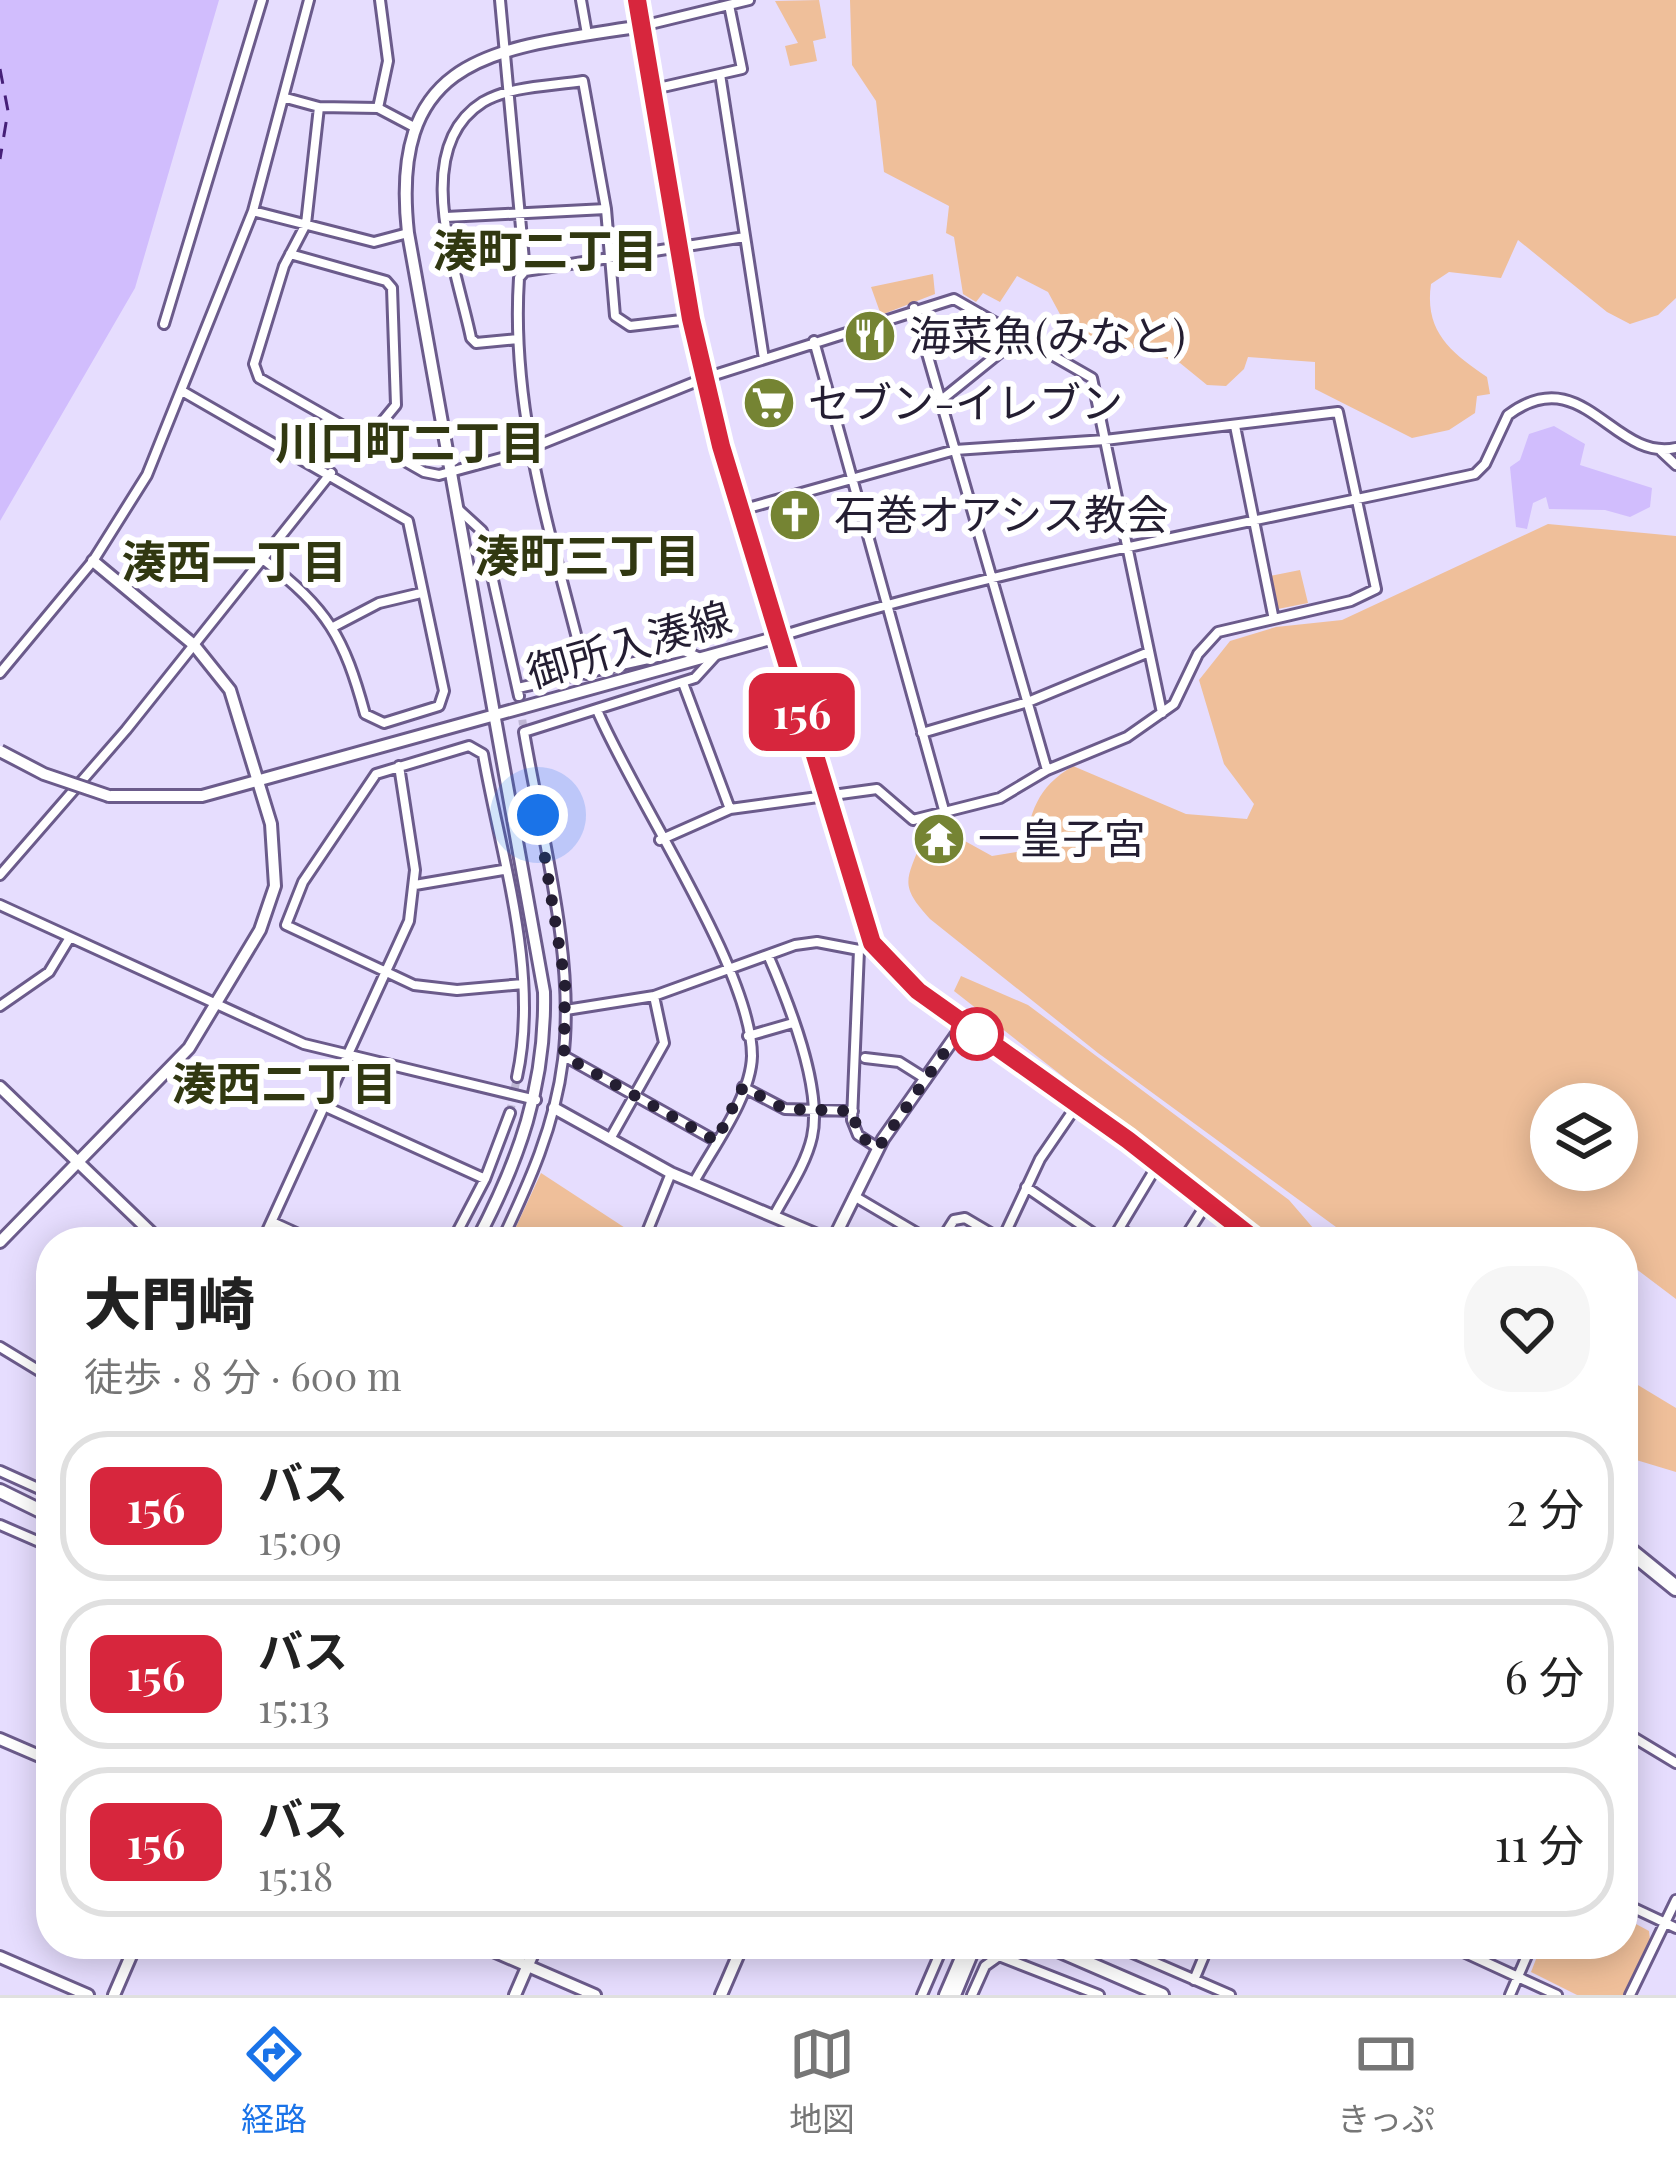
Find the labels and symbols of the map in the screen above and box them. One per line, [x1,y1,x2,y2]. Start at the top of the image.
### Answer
district label: 湊町二丁目 [432,218,658,278]
place label: 海菜魚(みなと) [909,306,1186,362]
restaurant icon: 海菜魚(みなと) [842,308,898,364]
place label: セブン-イレブン [808,373,1123,429]
supermarket icon: セブン-イレブン [741,375,797,431]
district label: 川口町二丁目 [275,410,545,470]
place label: 石巻オアシス教会 [834,485,1168,541]
church icon: 石巻オアシス教会 [767,487,823,543]
district label: 湊町三丁目 [474,523,700,583]
district label: 湊西一丁目 [121,529,347,589]
street label: 御所入湊線 [520,587,737,699]
line badge: 156 [733,673,871,751]
your location [508,785,568,845]
place label: 一皇子宮 [978,809,1146,865]
temple icon: 一皇子宮 [911,811,967,867]
unlabelled marker [952,1009,1002,1059]
district label: 湊西二丁目 [171,1051,397,1111]

